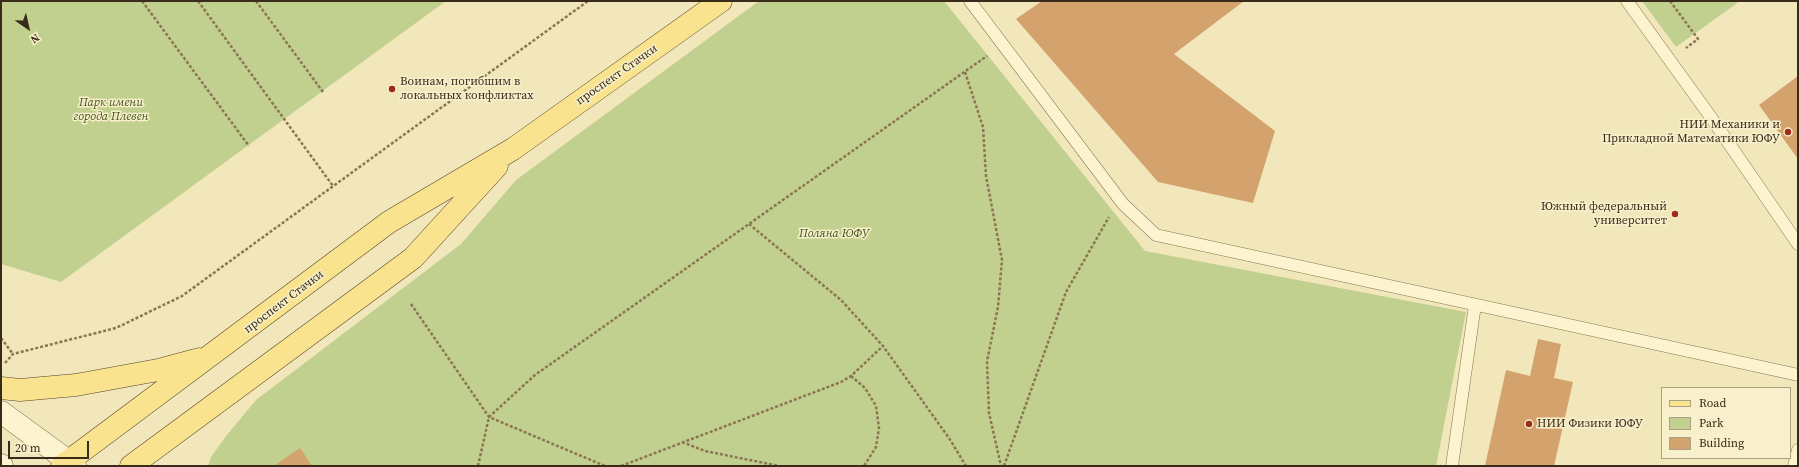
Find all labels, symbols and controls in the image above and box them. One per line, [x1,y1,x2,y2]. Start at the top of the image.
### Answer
north arrow [8,8,48,48]
text: N [27,30,43,47]
street label: проспект Стачки [573,42,661,108]
place label: Воинам, погибшим в локальных конфликтах [400,75,534,103]
marker: Воинам, погибшим в локальных конфликтах [387,84,397,94]
park label: Парк имени города Плевен [74,96,148,124]
place label: НИИ Механики и Прикладной Математики ЮФУ [1602,118,1780,146]
marker: НИИ Механики и Прикладной Математики ЮФУ [1783,127,1793,137]
place label: Южный федеральный университет [1541,200,1667,228]
marker: Южный федеральный университет [1670,209,1680,219]
park label: Поляна ЮФУ [799,227,869,241]
street label: проспект Стачки [241,267,327,337]
legend [1661,387,1791,459]
text: Road [1699,395,1726,411]
text: Park [1699,415,1724,431]
place label: НИИ Физики ЮФУ [1537,417,1643,431]
marker: НИИ Физики ЮФУ [1524,419,1534,429]
scale bar [10,433,91,459]
text: Building [1699,435,1744,451]
text: 20 m [15,440,41,456]

